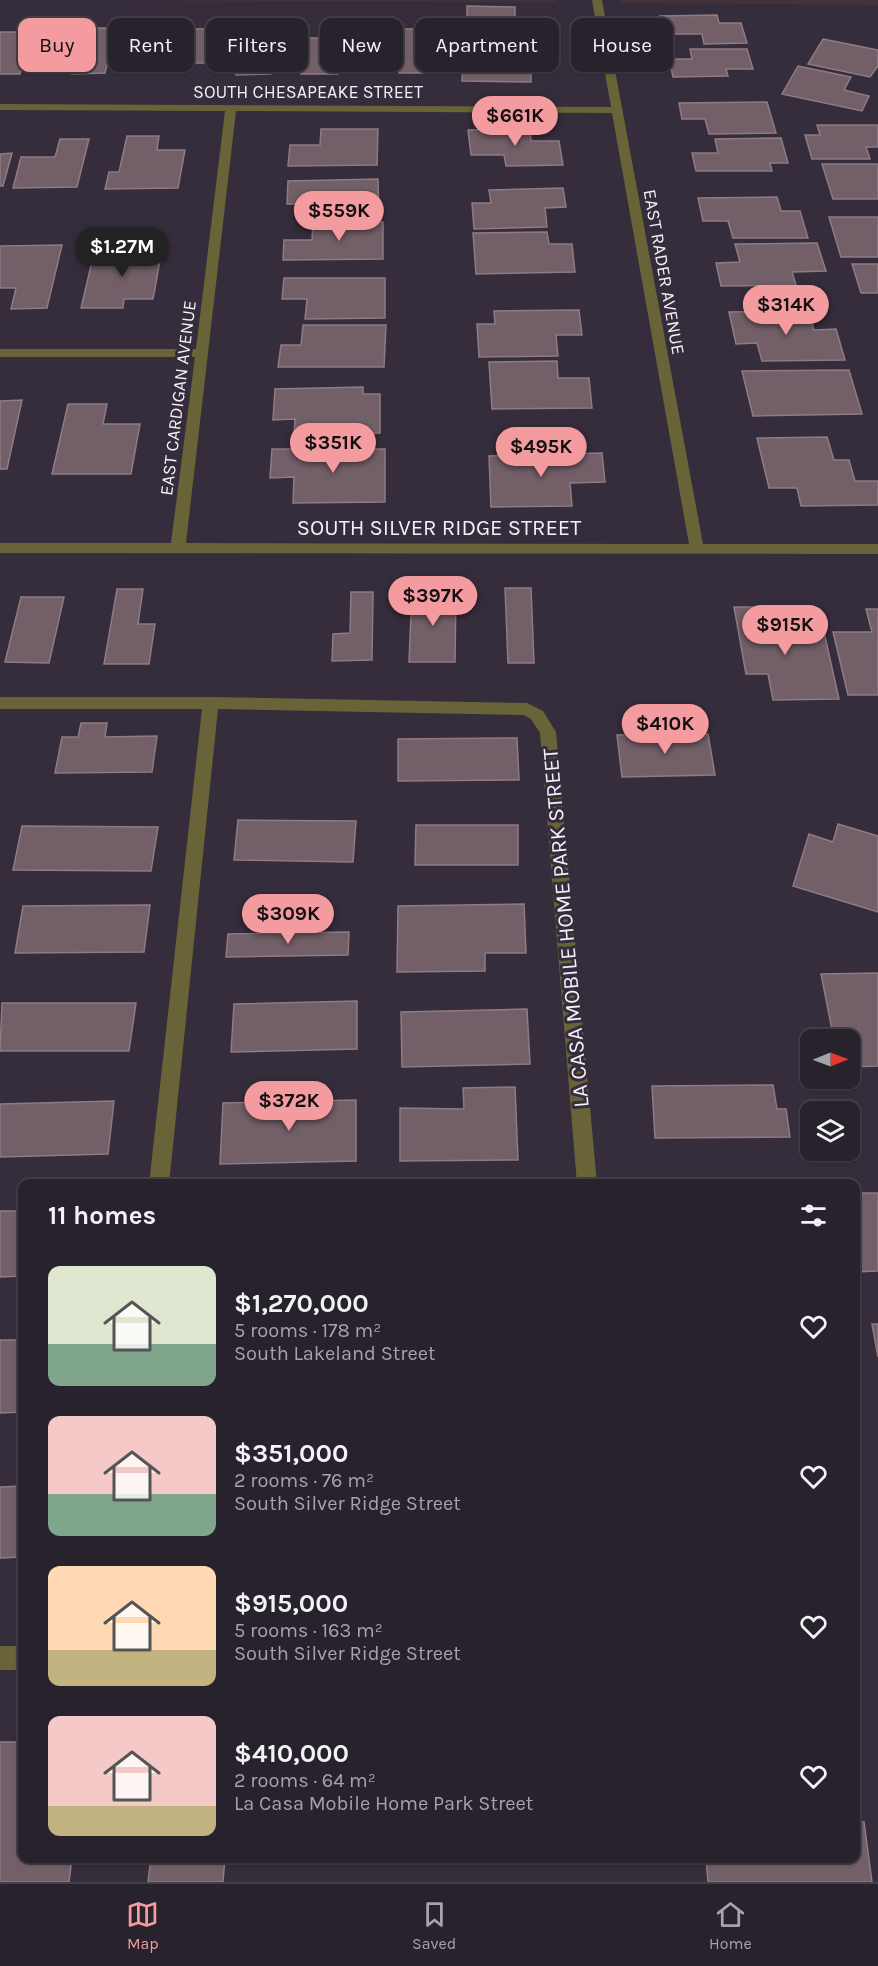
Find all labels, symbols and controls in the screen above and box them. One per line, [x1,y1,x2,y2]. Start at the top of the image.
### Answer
chip: Buy [18,18,96,72]
chip: Rent [108,18,194,72]
chip: Filters [206,18,308,72]
chip: New [320,18,403,72]
chip: Apartment [415,18,559,72]
chip: House [571,18,673,72]
street label: SOUTH CHESAPEAKE STREET [193,81,423,103]
pin: $661K [473,96,557,147]
text: $661K [486,104,544,127]
street label: EAST RADER AVENUE [639,188,689,356]
pin: $559K [297,191,381,242]
text: $559K [308,199,370,222]
pin: $1.27M [73,227,171,278]
text: $1.27M [90,235,154,258]
pin: $314K [744,285,828,336]
text: $314K [757,293,815,316]
street label: EAST CARDIGAN AVENUE [155,299,201,497]
pin: $351K [291,423,375,474]
pin: $495K [499,427,583,478]
text: $351K [304,431,362,454]
text: $495K [510,435,572,458]
street label: SOUTH SILVER RIDGE STREET [297,515,581,541]
pin: $397K [391,576,475,627]
text: $397K [402,584,464,607]
pin: $915K [743,605,827,656]
text: $915K [756,613,814,636]
pin: $410K [623,704,707,755]
text: $410K [636,712,694,735]
street label: LA CASA MOBILE HOME PARK STREET [537,747,595,1109]
pin: $309K [246,894,330,945]
text: $309K [256,902,320,925]
north arrow [800,1029,860,1089]
map controls [800,1029,860,1161]
pin: $372K [247,1081,331,1132]
text: $372K [258,1089,320,1112]
button: layers [800,1101,860,1161]
icon: filters [797,1199,830,1232]
text: 11 homes [48,1200,156,1231]
text: $1,270,000 [234,1288,369,1319]
icon: home [96,1290,168,1362]
icon: heart [797,1310,830,1343]
text: 5 rooms · 178 m² [234,1319,381,1342]
text: South Lakeland Street [234,1342,436,1365]
text: $351,000 [234,1438,348,1469]
icon: home [96,1440,168,1512]
icon: heart [797,1460,830,1493]
text: 2 rooms · 76 m² [234,1469,374,1492]
text: South Silver Ridge Street [234,1492,461,1515]
text: $915,000 [234,1588,348,1619]
icon: home [96,1590,168,1662]
icon: heart [797,1610,830,1643]
text: 5 rooms · 163 m² [234,1619,383,1642]
text: South Silver Ridge Street [234,1642,461,1665]
text: $410,000 [234,1738,349,1769]
icon: home [96,1740,168,1812]
icon: heart [797,1760,830,1793]
text: 2 rooms · 64 m² [234,1769,376,1792]
text: La Casa Mobile Home Park Street [234,1792,533,1815]
tab: Map [126,1898,159,1953]
tab: Saved [412,1898,456,1953]
tab: Home [709,1898,752,1953]

